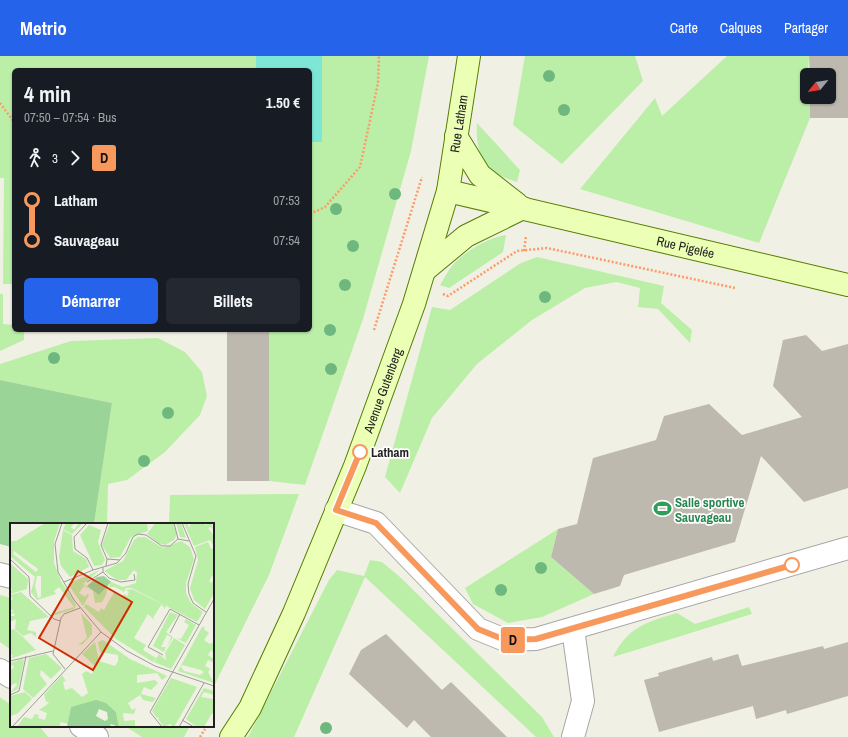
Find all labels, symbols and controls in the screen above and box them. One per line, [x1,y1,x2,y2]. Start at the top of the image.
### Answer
text: Metrio [20,15,67,41]
text: Carte [670,19,698,37]
text: Calques [720,19,762,37]
text: Partager [784,19,828,37]
north arrow [800,68,836,104]
map controls [800,68,836,104]
text: 4 min [24,79,71,109]
text: 1.50 € [266,92,300,113]
street label: Rue Latham [446,94,472,154]
text: 07:50 – 07:54 · Bus [24,109,116,126]
icon: walk [24,147,46,169]
icon: forward [64,147,86,169]
text: D [100,149,108,167]
text: 3 [52,150,58,167]
text: Latham [54,190,98,211]
text: 07:53 [273,192,300,209]
text: Sauvageau [54,230,119,251]
text: 07:54 [273,232,300,249]
street label: Rue Pigelée [655,232,716,262]
button: Démarrer [24,278,158,324]
button: Billets [166,278,300,324]
street label: Avenue Gutenberg [359,346,406,436]
marker: Latham [352,444,368,460]
place label: Latham [371,444,409,461]
place label: Salle sportive Sauvageau [675,494,744,526]
sports icon: Salle sportive Sauvageau [652,499,672,519]
inset map [10,523,214,727]
unlabelled marker [784,557,800,573]
line badge: D [500,627,526,653]
text: D [509,631,517,649]

